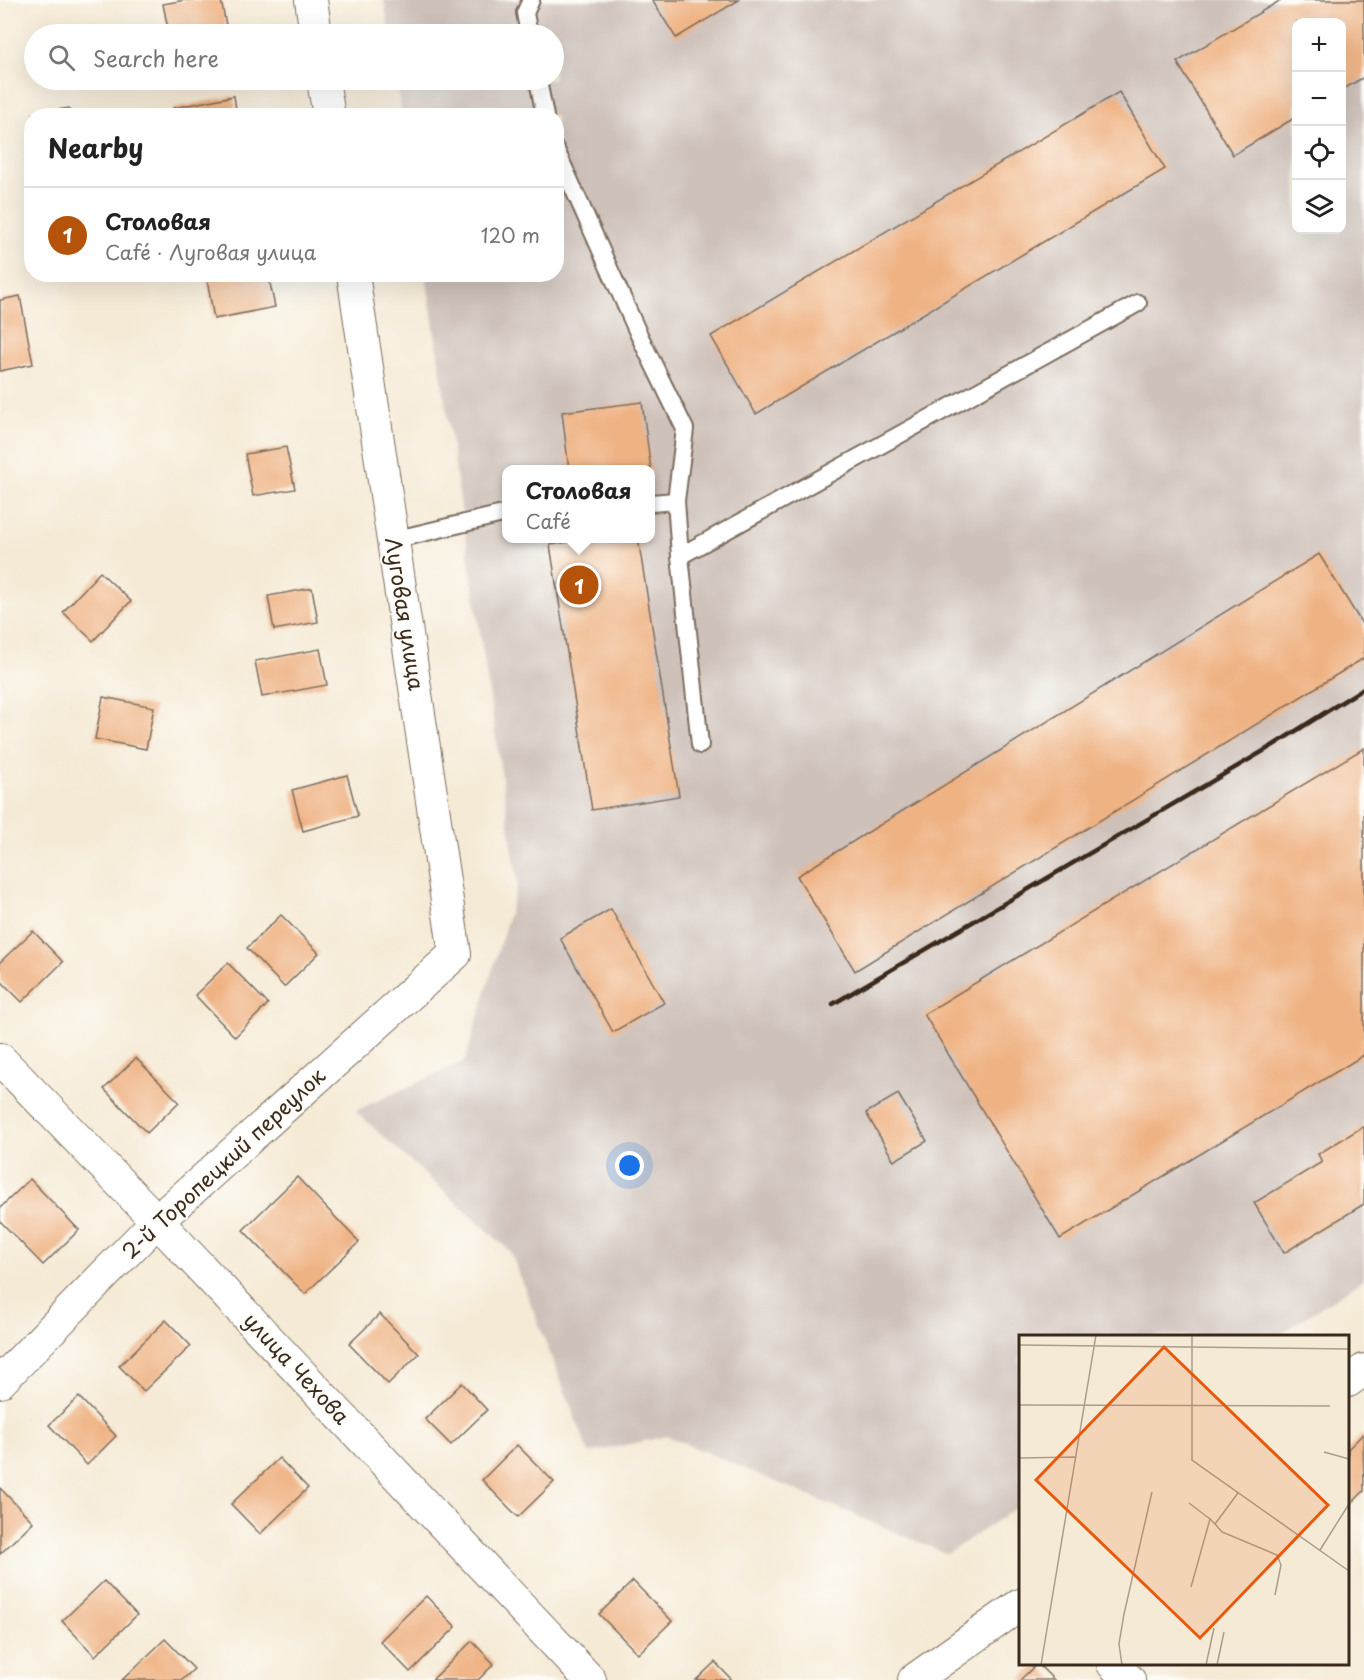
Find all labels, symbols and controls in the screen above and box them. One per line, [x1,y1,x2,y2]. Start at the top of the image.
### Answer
map controls [1292,18,1346,234]
button: + [1292,18,1346,72]
search box [24,24,564,90]
icon: search [45,41,78,74]
text: Search here [93,41,219,74]
button: − [1292,72,1346,126]
button: locate [1292,126,1346,180]
text: Nearby [48,128,143,167]
button: layers [1292,180,1346,234]
text: Столовая [105,204,211,237]
text: 1 [63,220,72,250]
text: 120 m [481,220,540,250]
text: Café · Луговая улица [105,237,316,267]
popup [502,465,655,543]
text: Столовая [526,473,631,506]
text: Café [526,506,571,536]
street label: Луговая улица [378,535,434,693]
pin: 1 [560,562,598,608]
street label: 2-й Торопецкий переулок [114,1059,332,1266]
your location [615,1151,644,1180]
street label: улица Чехова [237,1304,358,1431]
inset map [1019,1335,1349,1665]

